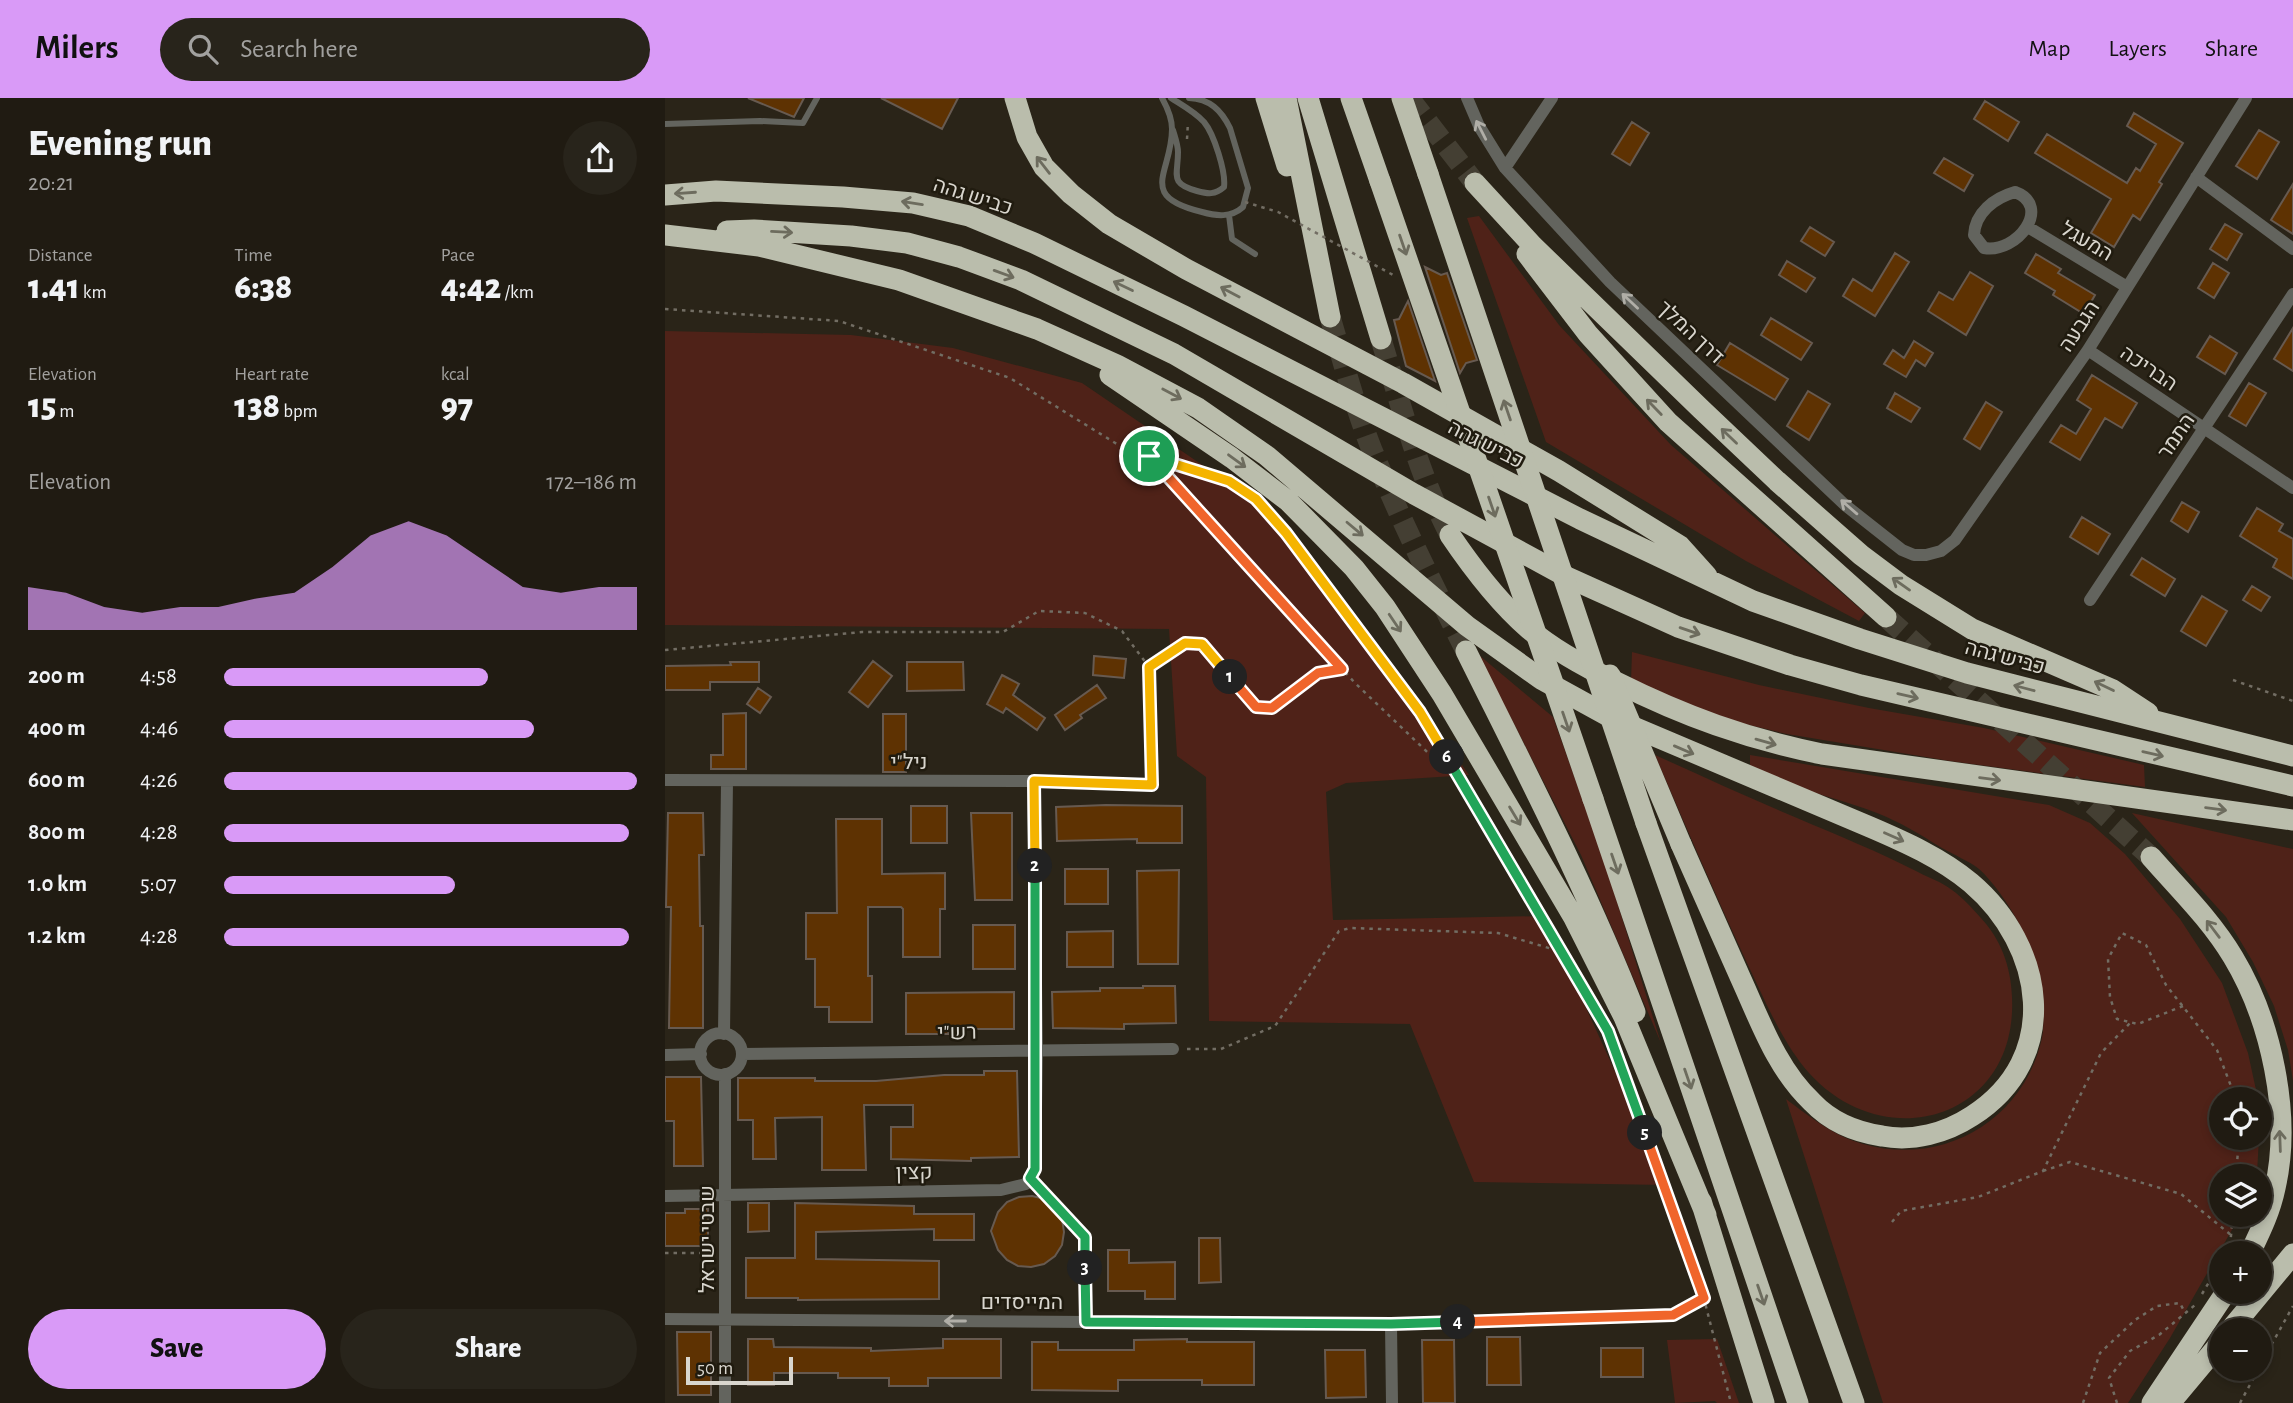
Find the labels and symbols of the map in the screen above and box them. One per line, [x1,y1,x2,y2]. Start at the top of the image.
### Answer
one-way arrow [1474,120,1488,141]
one-way arrow [1036,156,1051,175]
street label: כביש גהה [931,174,1015,219]
one-way arrow [675,187,697,200]
one-way arrow [901,197,924,210]
street label: המעגל [2057,218,2116,265]
one-way arrow [770,226,793,239]
one-way arrow [1398,234,1410,256]
one-way arrow [993,268,1015,281]
one-way arrow [1113,279,1134,293]
one-way arrow [1220,285,1241,298]
one-way arrow [1622,293,1639,310]
street label: דרך המלך [1654,297,1728,368]
street label: הגבעה [2055,297,2103,355]
street label: הבריכה [2116,342,2181,395]
one-way arrow [1161,388,1182,401]
one-way arrow [1500,399,1512,421]
one-way arrow [1645,399,1662,416]
street label: התמר [2154,410,2199,463]
street label: כביש גהה [1445,417,1527,472]
pin [1119,426,1179,486]
one-way arrow [1721,427,1738,444]
one-way arrow [1227,454,1246,468]
one-way arrow [1486,496,1499,518]
one-way arrow [1840,499,1858,515]
one-way arrow [1346,521,1364,537]
one-way arrow [1892,577,1911,591]
one-way arrow [1388,613,1402,632]
one-way arrow [1679,626,1701,638]
street label: כביש גהה [1963,637,2047,678]
pin: 1 [1213,660,1247,694]
one-way arrow [2094,679,2115,692]
one-way arrow [2013,681,2036,694]
one-way arrow [1896,690,1919,703]
one-way arrow [1560,711,1573,733]
one-way arrow [1755,736,1777,749]
pin: 6 [1429,740,1465,774]
one-way arrow [1673,744,1694,757]
one-way arrow [2141,748,2164,762]
street label: ניל"י [891,752,927,773]
one-way arrow [1978,773,2001,786]
one-way arrow [2204,802,2227,815]
one-way arrow [1508,805,1522,825]
one-way arrow [1883,831,1904,844]
pin: 2 [1017,848,1053,884]
one-way arrow [1610,852,1622,874]
one-way arrow [2205,920,2220,939]
street label: רש"י [937,1022,977,1043]
one-way arrow [1683,1068,1695,1090]
pin: 5 [1627,1116,1663,1150]
one-way arrow [2273,1130,2287,1153]
street label: קצין [895,1162,933,1183]
street label: שבטי ישראל [697,1185,718,1293]
pin: 3 [1067,1250,1103,1286]
one-way arrow [1756,1283,1768,1305]
street label: המייסדים [981,1292,1063,1313]
pin: 4 [1441,1304,1475,1340]
one-way arrow [944,1314,967,1328]
scale bar [686,1354,793,1386]

